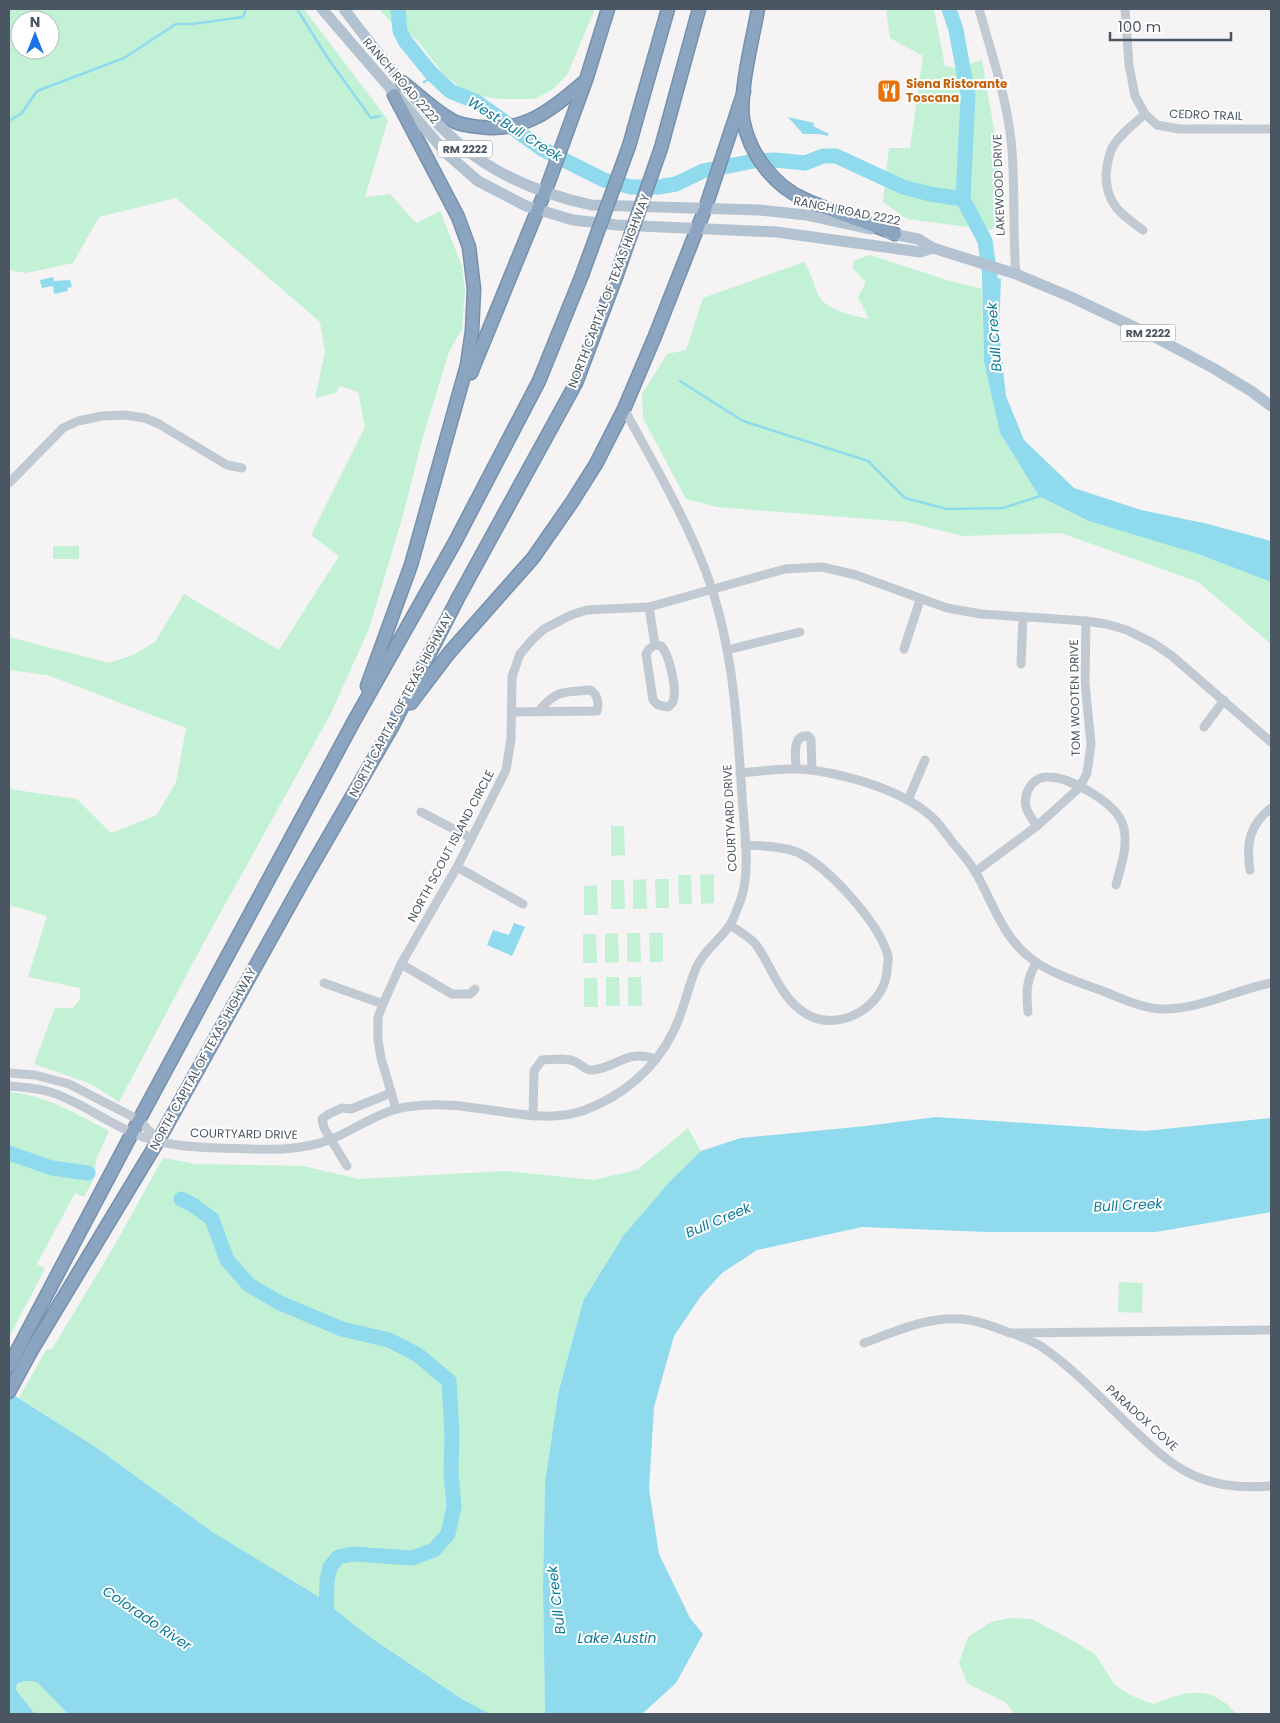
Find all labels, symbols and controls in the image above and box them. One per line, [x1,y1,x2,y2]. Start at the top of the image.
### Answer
north arrow [10,10,60,60]
scale bar [1110,10,1231,42]
text: N [30,12,40,32]
text: 100 m [1118,16,1161,37]
street label: RANCH ROAD 2222 [359,34,444,127]
place label: Siena Ristorante Toscana [906,75,1008,106]
restaurant icon: Siena Ristorante Toscana [876,78,902,104]
water label: West Bull Creek [464,92,567,167]
street label: CEDRO TRAIL [1169,105,1243,124]
street label: LAKEWOOD DRIVE [988,134,1009,236]
road number: RM 2222 [438,140,492,158]
street label: NORTH CAPITAL OF TEXAS HIGHWAY [564,192,653,390]
street label: RANCH ROAD 2222 [792,192,902,229]
water label: Bull Creek [982,301,1006,372]
road number: RM 2222 [1120,324,1176,342]
street label: NORTH CAPITAL OF TEXAS HIGHWAY [345,610,456,800]
street label: TOM WOOTEN DRIVE [1065,639,1084,757]
street label: COURTYARD DRIVE [718,764,741,872]
street label: NORTH SCOUT ISLAND CIRCLE [403,767,498,925]
street label: NORTH CAPITAL OF TEXAS HIGHWAY [145,964,260,1153]
street label: COURTYARD DRIVE [190,1124,298,1143]
water label: Bull Creek [1093,1193,1164,1217]
water label: Bull Creek [682,1197,754,1243]
street label: PARADOX COVE [1102,1381,1182,1455]
water label: Bull Creek [542,1564,570,1636]
water label: Colorado River [99,1581,196,1656]
water label: Lake Austin [578,1628,656,1648]

